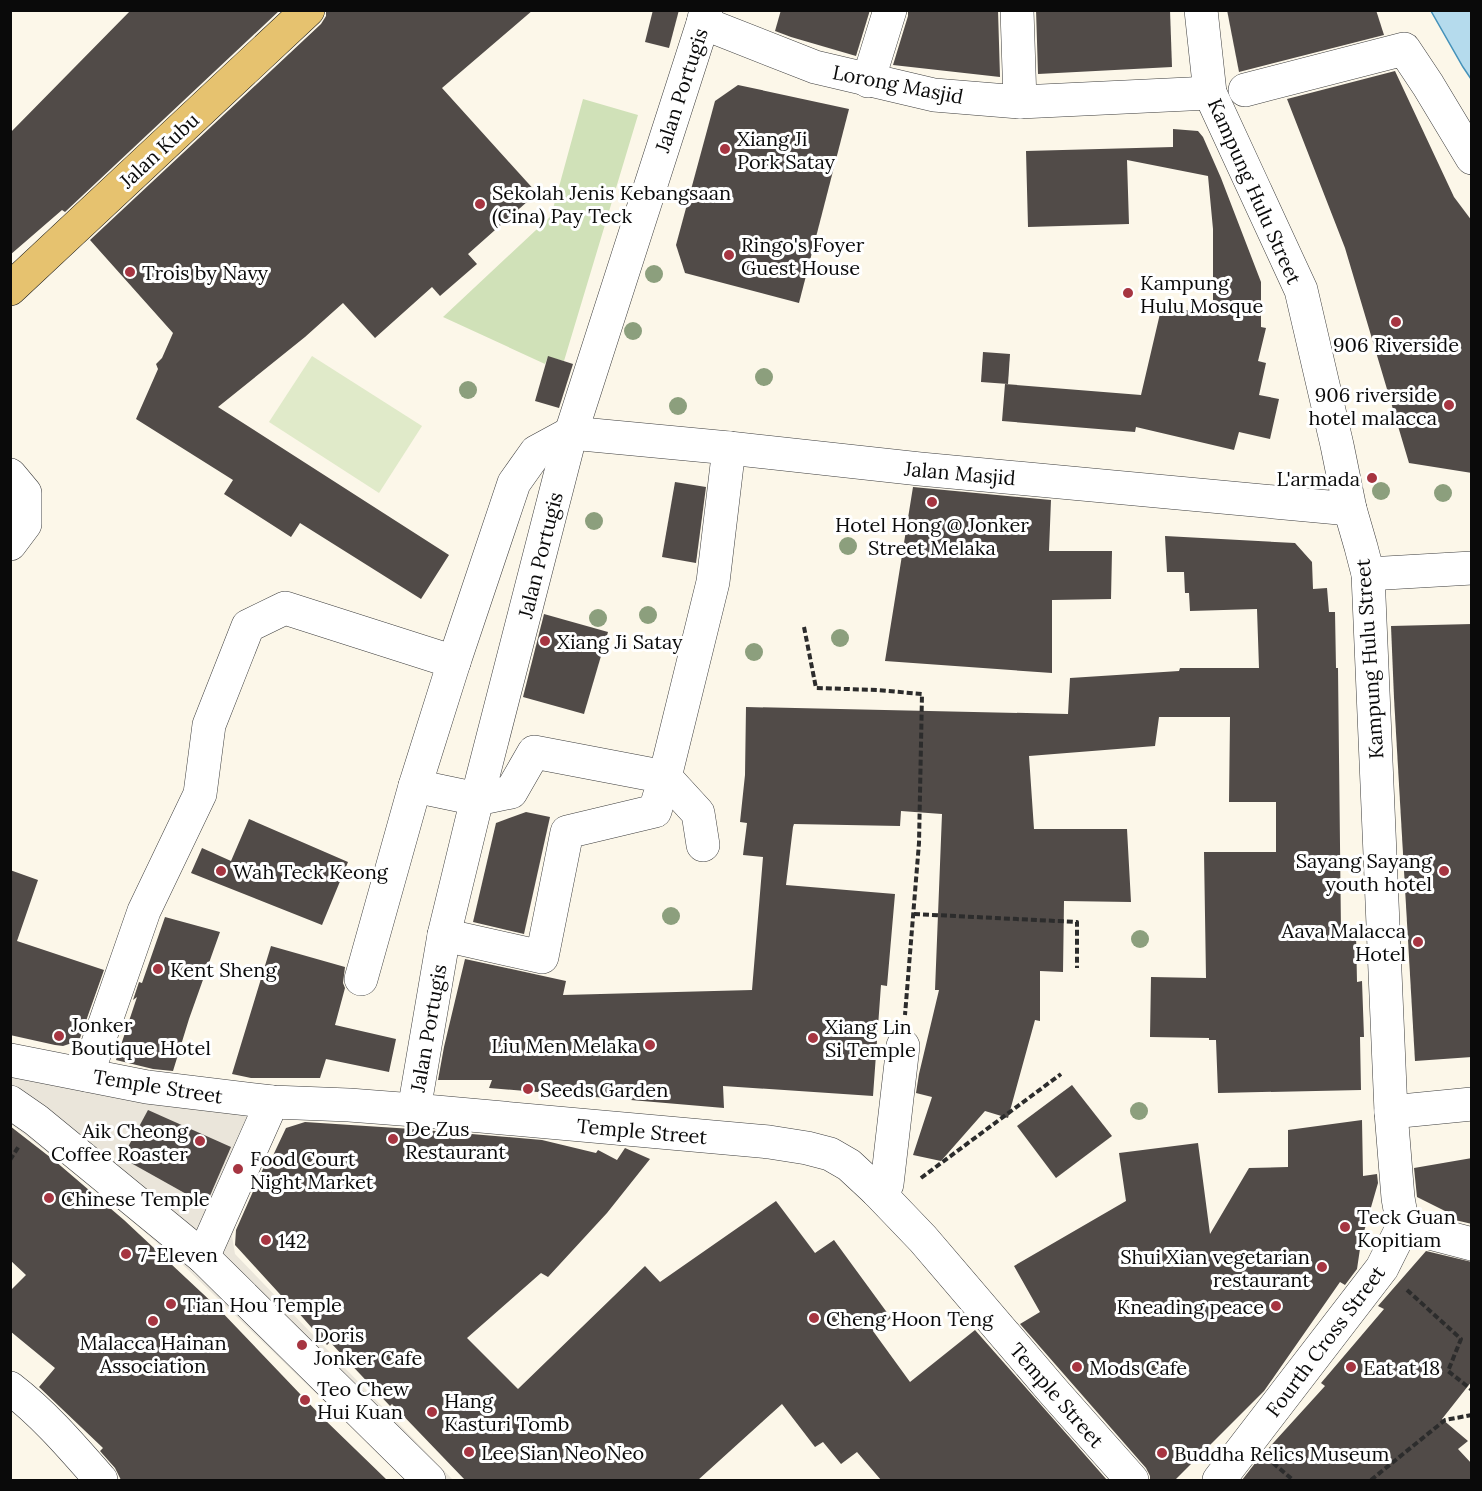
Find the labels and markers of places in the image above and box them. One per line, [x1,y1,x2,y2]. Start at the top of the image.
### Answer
place label: Xiang Ji Pork Satay [737,126,836,174]
marker: Xiang Ji Pork Satay [718,142,732,156]
place label: Sekolah Jenis Kebangsaan (Cina) Pay Teck [492,180,731,229]
marker: Sekolah Jenis Kebangsaan (Cina) Pay Teck [473,197,487,211]
place label: Ringo's Foyer Guest House [741,232,865,280]
marker: Ringo's Foyer Guest House [722,248,736,262]
place label: Trois by Navy [142,260,268,285]
marker: Trois by Navy [123,265,137,279]
place label: Kampung Hulu Mosque [1140,270,1263,318]
marker: Kampung Hulu Mosque [1121,286,1135,300]
marker: 906 Riverside [1389,315,1403,329]
place label: 906 Riverside [1333,332,1459,357]
place label: 906 riverside hotel malacca [1309,382,1437,430]
marker: 906 riverside hotel malacca [1442,398,1456,412]
place label: L'armada [1277,466,1360,491]
marker: L'armada [1365,471,1379,485]
marker: Hotel Hong @ Jonker Street Melaka [925,495,939,509]
place label: Hotel Hong @ Jonker Street Melaka [835,512,1029,560]
place label: Xiang Ji Satay [557,629,683,654]
marker: Xiang Ji Satay [538,634,552,648]
place label: Sayang Sayang youth hotel [1296,848,1433,896]
place label: Wah Teck Keong [233,859,389,884]
marker: Wah Teck Keong [214,864,228,878]
marker: Sayang Sayang youth hotel [1437,864,1451,878]
place label: Aava Malacca Hotel [1280,918,1406,966]
marker: Aava Malacca Hotel [1411,935,1425,949]
place label: Kent Sheng [170,957,277,982]
marker: Kent Sheng [151,962,165,976]
place label: Jonker Boutique Hotel [70,1012,211,1060]
place label: Xiang Lin Si Temple [825,1014,916,1062]
marker: Jonker Boutique Hotel [52,1029,66,1043]
marker: Xiang Lin Si Temple [806,1031,820,1045]
place label: Liu Men Melaka [491,1033,638,1058]
marker: Liu Men Melaka [643,1038,657,1052]
place label: Seeds Garden [540,1077,668,1102]
marker: Seeds Garden [521,1082,535,1096]
place label: De Zus Restaurant [405,1116,506,1164]
place label: Aik Cheong Coffee Roaster [51,1118,189,1166]
marker: De Zus Restaurant [386,1132,400,1146]
marker: Aik Cheong Coffee Roaster [193,1134,207,1148]
place label: Food Court Night Market [250,1146,374,1194]
marker: Food Court Night Market [231,1162,245,1176]
place label: Chinese Temple [61,1186,210,1211]
marker: Chinese Temple [42,1191,56,1205]
place label: Teck Guan Kopitiam [1357,1204,1456,1252]
marker: Teck Guan Kopitiam [1338,1220,1352,1234]
place label: 142 [278,1228,307,1253]
marker: 142 [259,1233,273,1247]
place label: 7-Eleven [138,1242,218,1267]
place label: Shui Xian vegetarian restaurant [1120,1244,1310,1292]
marker: 7-Eleven [119,1247,133,1261]
marker: Shui Xian vegetarian restaurant [1315,1260,1329,1274]
place label: Tian Hou Temple [183,1292,342,1317]
place label: Kneading peace [1117,1294,1264,1319]
marker: Tian Hou Temple [164,1297,178,1311]
marker: Kneading peace [1269,1299,1283,1313]
place label: Cheng Hoon Teng [826,1306,994,1331]
marker: Cheng Hoon Teng [807,1311,821,1325]
marker: Malacca Hainan Association [146,1314,160,1328]
place label: Doris Jonker Cafe [313,1322,423,1370]
place label: Malacca Hainan Association [79,1330,227,1378]
marker: Doris Jonker Cafe [295,1338,309,1352]
place label: Mods Cafe [1089,1355,1187,1380]
place label: Eat at 18 [1363,1355,1440,1380]
marker: Mods Cafe [1070,1360,1084,1374]
marker: Eat at 18 [1344,1360,1358,1374]
place label: Teo Chew Hui Kuan [317,1376,409,1424]
place label: Hang Kasturi Tomb [444,1388,570,1436]
marker: Teo Chew Hui Kuan [298,1393,312,1407]
marker: Hang Kasturi Tomb [425,1405,439,1419]
place label: Lee Sian Neo Neo [481,1440,644,1465]
place label: Buddha Relics Museum [1174,1441,1390,1466]
marker: Lee Sian Neo Neo [462,1445,476,1459]
marker: Buddha Relics Museum [1155,1446,1169,1460]

